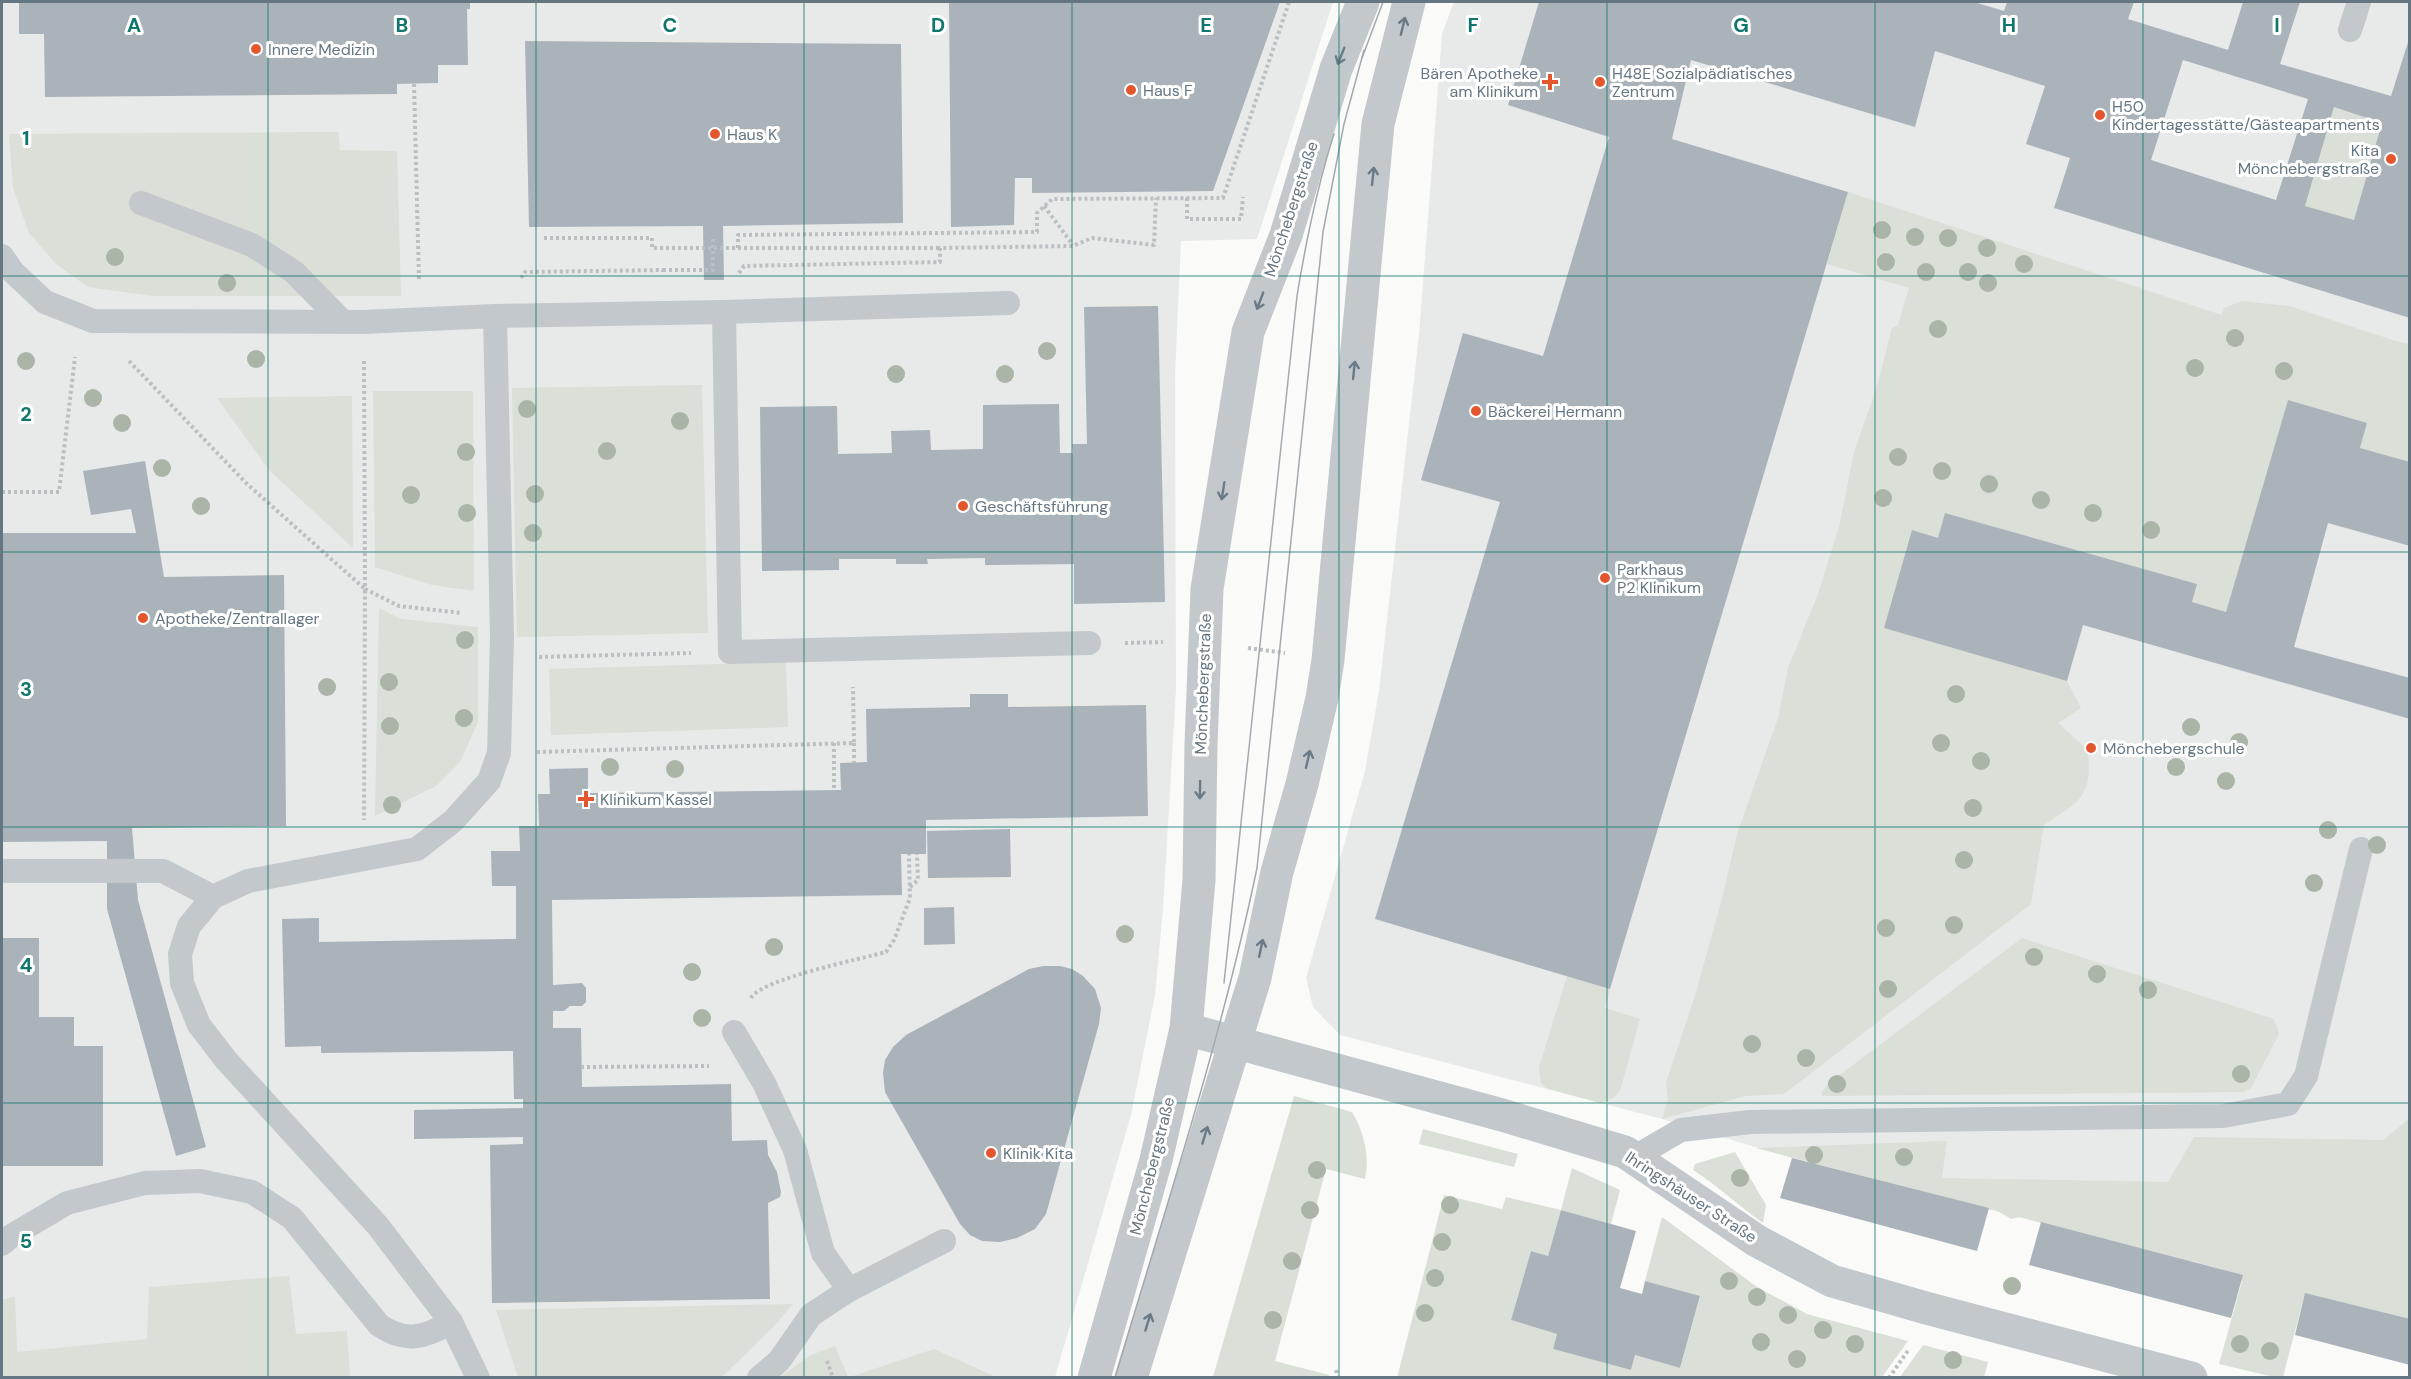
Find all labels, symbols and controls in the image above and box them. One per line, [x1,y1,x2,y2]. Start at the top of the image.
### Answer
text: A [127,12,141,38]
text: B [396,12,408,38]
text: C [663,12,677,38]
text: D [931,12,945,38]
text: E [1200,12,1212,38]
text: F [1467,12,1479,38]
text: G [1733,12,1749,38]
text: H [2002,12,2016,38]
text: I [2274,12,2280,38]
one-way arrow [1397,17,1409,36]
place label: Innere Medizin [268,39,375,60]
marker: Innere Medizin [249,42,263,56]
one-way arrow [1335,46,1346,65]
place label: Bären Apotheke am Klinikum [1421,63,1538,102]
place label: H48E Sozialpädiatisches Zentrum [1612,63,1793,102]
marker: Bären Apotheke am Klinikum [1543,75,1557,89]
marker: H48E Sozialpädiatisches Zentrum [1593,75,1607,89]
place label: Haus F [1143,80,1193,101]
marker: Haus F [1124,83,1138,97]
place label: H50 Kindertagesstätte/Gästeapartments [2112,96,2380,135]
marker: H50 Kindertagesstätte/Gästeapartments [2093,108,2107,122]
place label: Haus K [727,124,777,145]
text: 1 [22,125,30,151]
marker: Haus K [708,127,722,141]
street label: Mönchebergstraße [1259,139,1323,279]
place label: Kita Mönchebergstraße [2238,140,2379,179]
marker: Kita Mönchebergstraße [2384,152,2398,166]
one-way arrow [1368,166,1379,186]
one-way arrow [1254,291,1265,309]
one-way arrow [1349,360,1360,380]
text: 2 [20,401,32,427]
place label: Bäckerei Hermann [1488,401,1622,422]
marker: Bäckerei Hermann [1469,404,1483,418]
one-way arrow [1217,481,1228,501]
place label: Geschäftsführung [975,496,1108,517]
marker: Geschäftsführung [956,499,970,513]
place label: Parkhaus P2 Klinikum [1617,559,1701,598]
marker: Parkhaus P2 Klinikum [1598,571,1612,585]
place label: Apotheke/Zentrallager [155,608,320,629]
marker: Apotheke/Zentrallager [136,611,150,625]
street label: Mönchebergstraße [1190,613,1216,755]
text: 3 [20,676,32,702]
place label: Mönchebergschule [2103,738,2245,759]
marker: Mönchebergschule [2084,741,2098,755]
one-way arrow [1303,750,1314,769]
one-way arrow [1194,779,1206,799]
place label: Klinikum Kassel [600,789,712,810]
marker: Klinikum Kassel [577,790,595,808]
one-way arrow [1256,939,1267,959]
text: 4 [20,952,33,978]
street label: Mönchebergstraße [1125,1095,1179,1237]
one-way arrow [1200,1126,1211,1145]
place label: Klinik Kita [1003,1143,1073,1164]
marker: Klinik Kita [984,1146,998,1160]
street label: Ihringshäuser Straße [1621,1147,1761,1247]
text: 5 [20,1228,32,1254]
one-way arrow [1143,1312,1154,1331]

